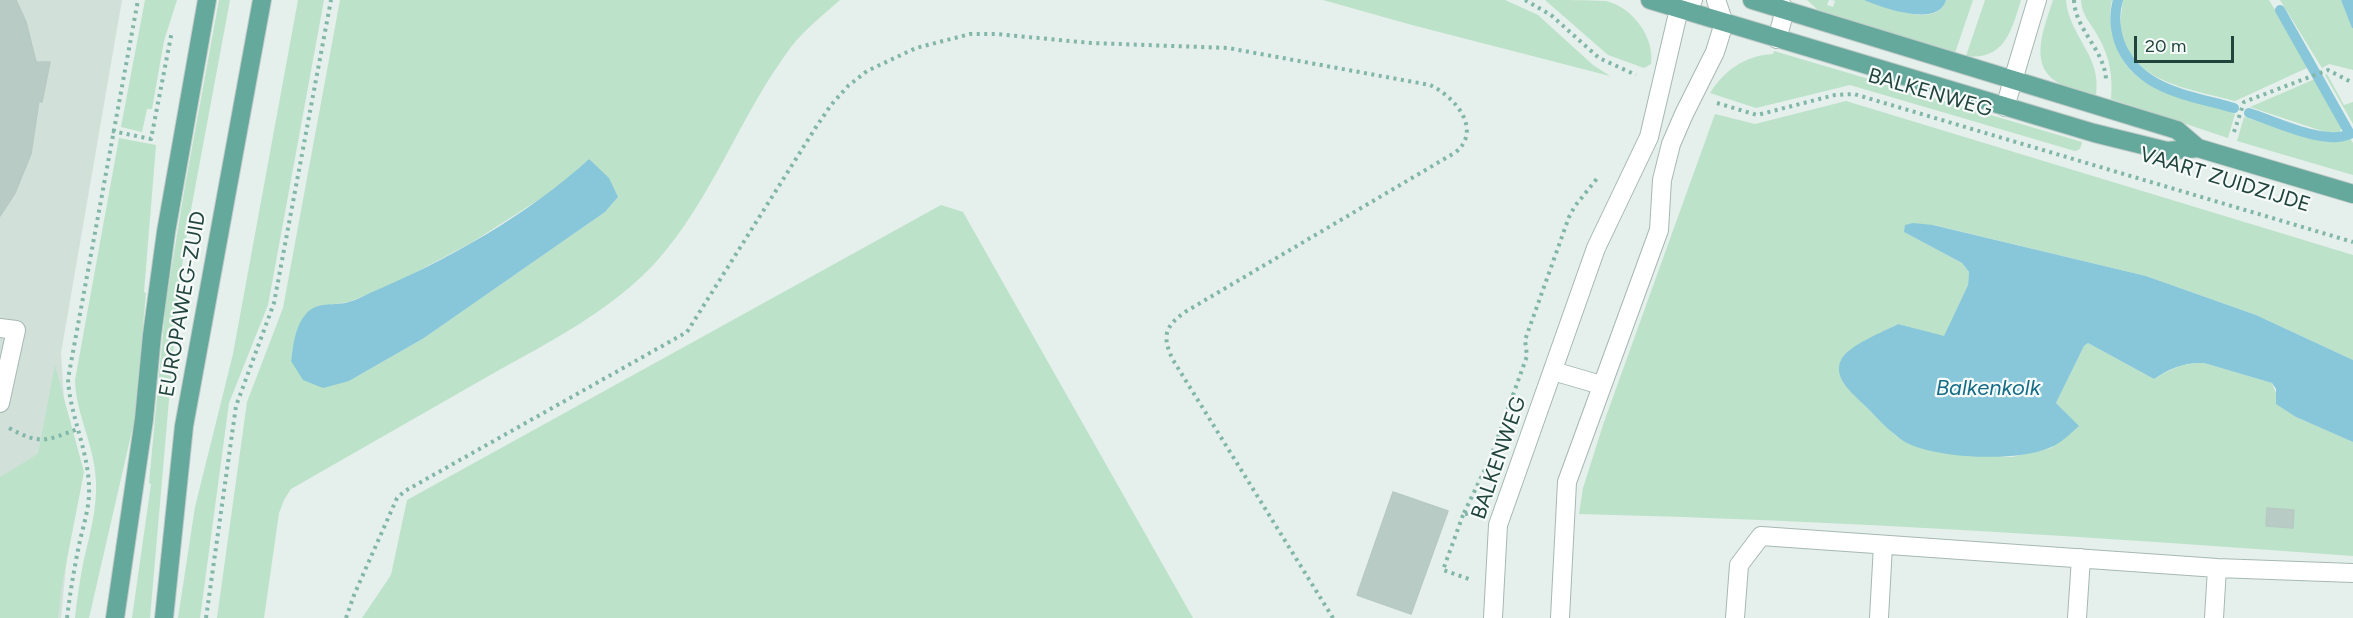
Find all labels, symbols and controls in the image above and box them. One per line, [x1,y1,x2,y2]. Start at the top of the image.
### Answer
scale bar [2137,24,2238,62]
text: 20 m [2145,35,2186,57]
street label: BALKENWEG [1865,63,1995,123]
street label: VAART ZUIDZIJDE [2137,142,2313,218]
street label: EUROPAWEG-ZUID [154,209,212,399]
water label: Balkenkolk [1936,376,2040,402]
street label: BALKENWEG [1466,393,1532,523]

